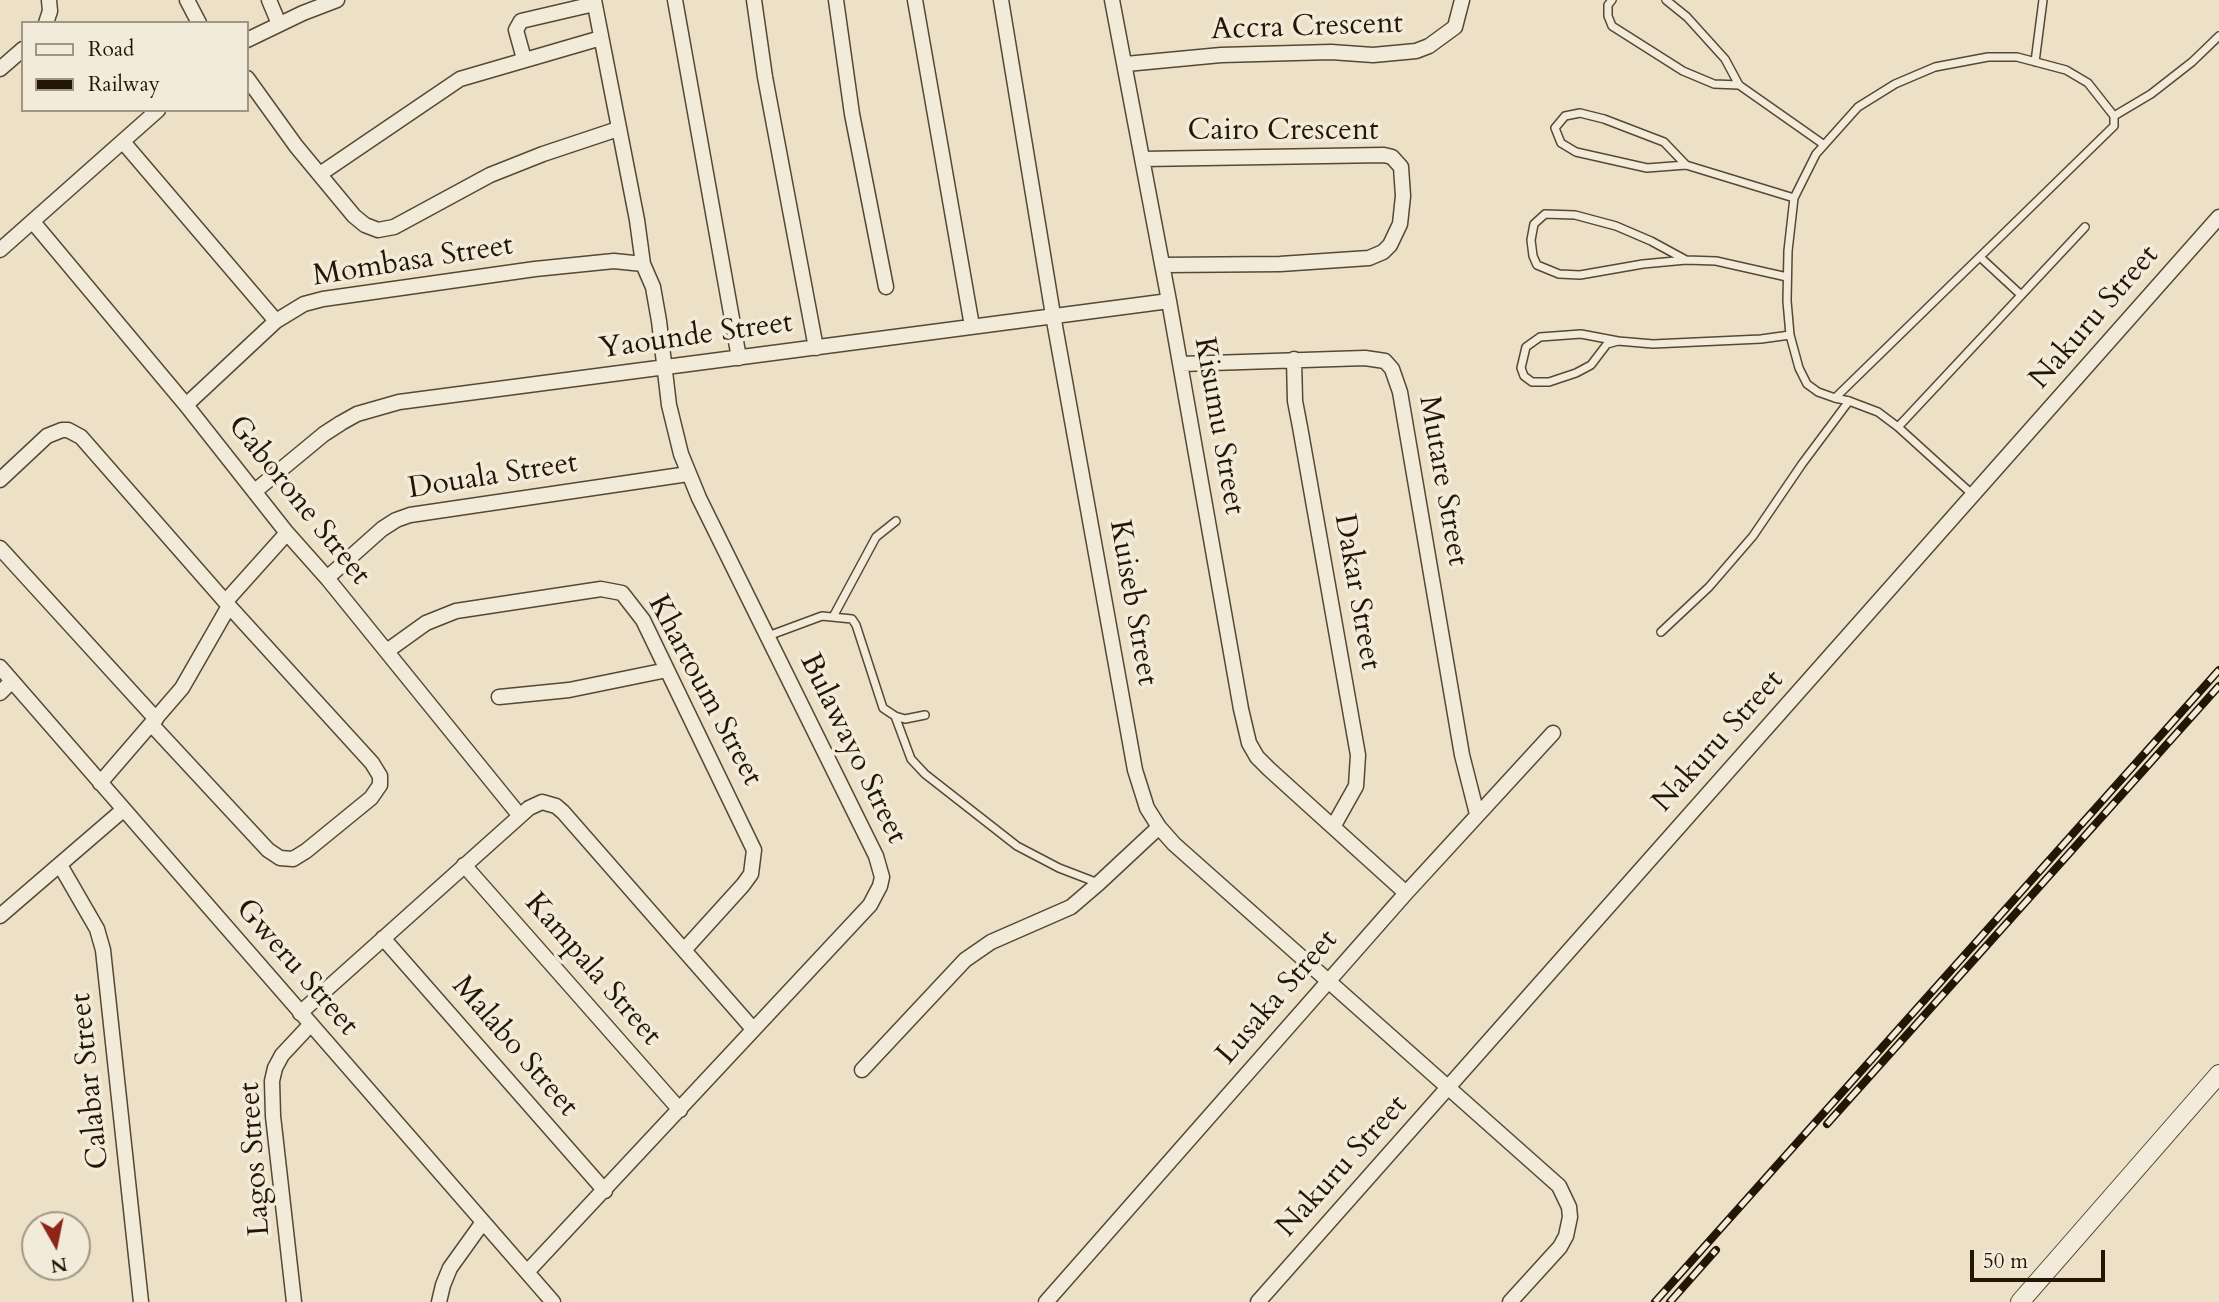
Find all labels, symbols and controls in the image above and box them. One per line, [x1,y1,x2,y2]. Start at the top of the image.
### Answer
street label: Accra Crescent [1210,7,1404,49]
legend [21,21,248,112]
text: Road [88,35,134,64]
text: Railway [88,70,160,99]
street label: Cairo Crescent [1188,114,1378,150]
street label: Mombasa Street [310,228,516,296]
street label: Nakuru Street [2023,239,2167,397]
street label: Yaounde Street [597,306,795,368]
street label: Kisumu Street [1185,335,1251,517]
street label: Mutare Street [1409,393,1475,569]
street label: Gaborone Street [219,409,377,593]
street label: Douala Street [406,446,580,508]
street label: Dakar Street [1325,511,1387,673]
street label: Kuiseb Street [1100,518,1164,688]
street label: Khartoum Street [639,590,769,792]
street label: Bulawayo Street [791,648,913,850]
street label: Nakuru Street [1646,664,1792,820]
street label: Kampala Street [516,886,668,1054]
street label: Gweru Street [227,892,365,1044]
street label: Lusaka Street [1210,923,1346,1073]
street label: Malabo Street [443,969,585,1125]
street label: Calabar Street [64,991,118,1171]
street label: Lagos Street [233,1081,279,1237]
street label: Nakuru Street [1270,1089,1416,1245]
north arrow [21,1211,91,1281]
scale bar [1974,1236,2109,1280]
text: 50 m [1983,1247,2028,1276]
text: N [49,1251,69,1279]

